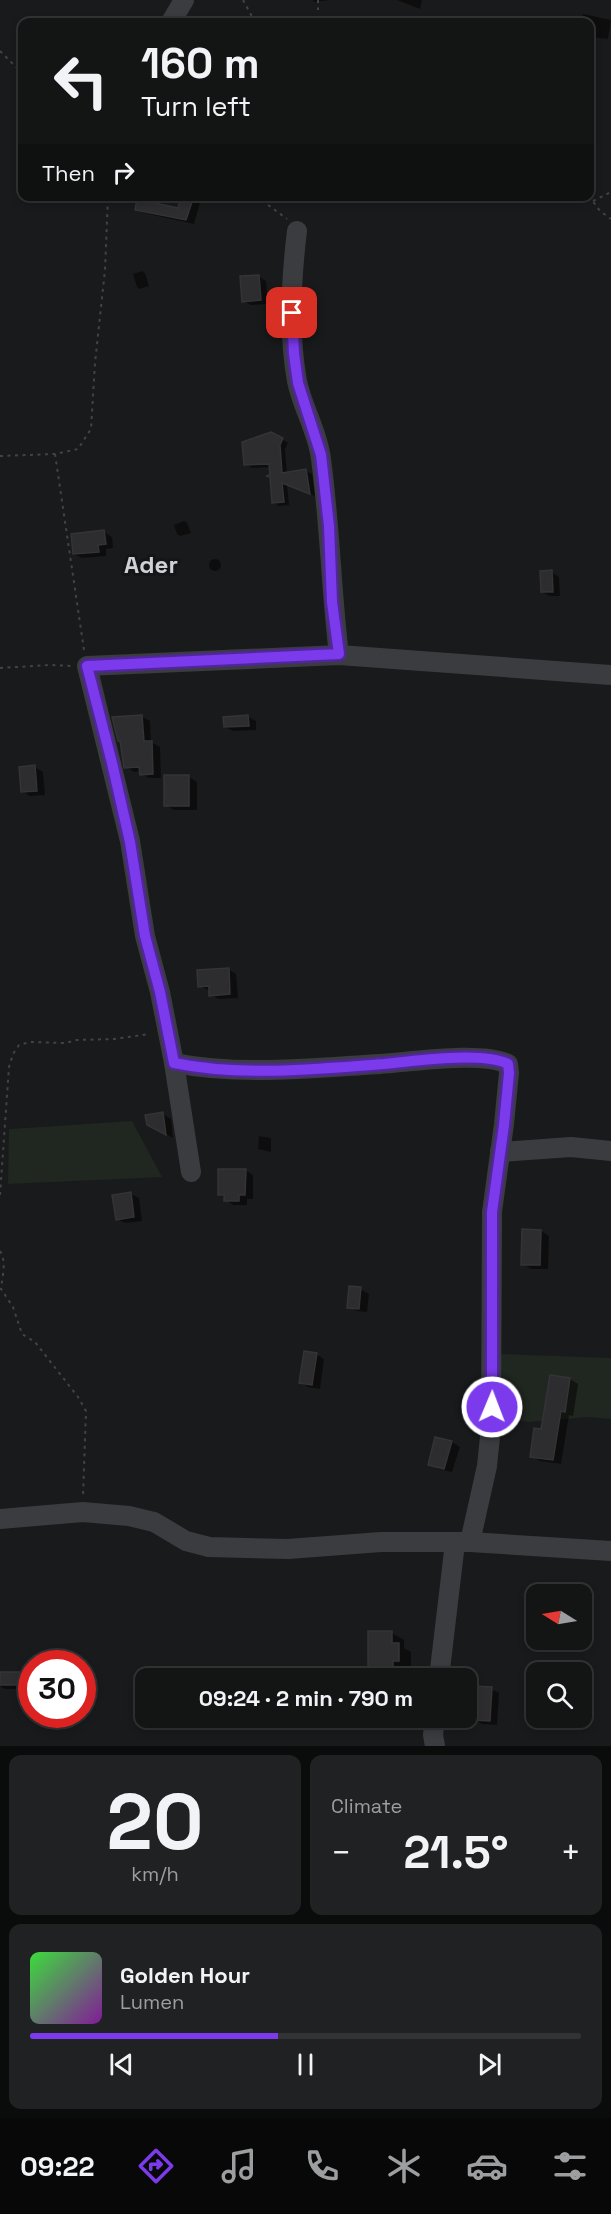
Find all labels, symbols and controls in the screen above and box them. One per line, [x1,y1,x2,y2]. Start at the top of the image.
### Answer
text: 160 m [141,37,260,90]
icon: left [42,42,120,120]
text: Turn left [141,89,251,124]
icon: right [107,156,140,189]
text: Then [42,159,95,187]
pin [266,287,317,338]
icon: arrive [275,296,308,329]
district label: Ader [124,549,178,580]
position arrow [460,1375,524,1439]
north arrow [526,1584,592,1650]
map controls [526,1584,592,1728]
speed limit sign: 30 [18,1650,96,1728]
button: search [526,1662,592,1728]
text: 09:24 · 2 min · 790 m [199,1684,413,1712]
text: 20 [107,1772,203,1872]
text: Climate [331,1793,402,1819]
text: 21.5° [403,1824,509,1881]
text: − [331,1832,351,1874]
text: + [561,1832,581,1874]
text: km/h [131,1861,179,1887]
text: Golden Hour [120,1961,250,1989]
text: Lumen [120,1989,184,2015]
icon: previous [105,2048,138,2081]
icon: pause [289,2048,322,2081]
icon: next [473,2048,506,2081]
icon: directions [135,2145,177,2187]
icon: music [218,2145,260,2187]
icon: phone [301,2145,343,2187]
icon: climate [383,2145,425,2187]
icon: car [466,2145,508,2187]
icon: filters [549,2145,591,2187]
text: 09:22 [20,2149,95,2184]

